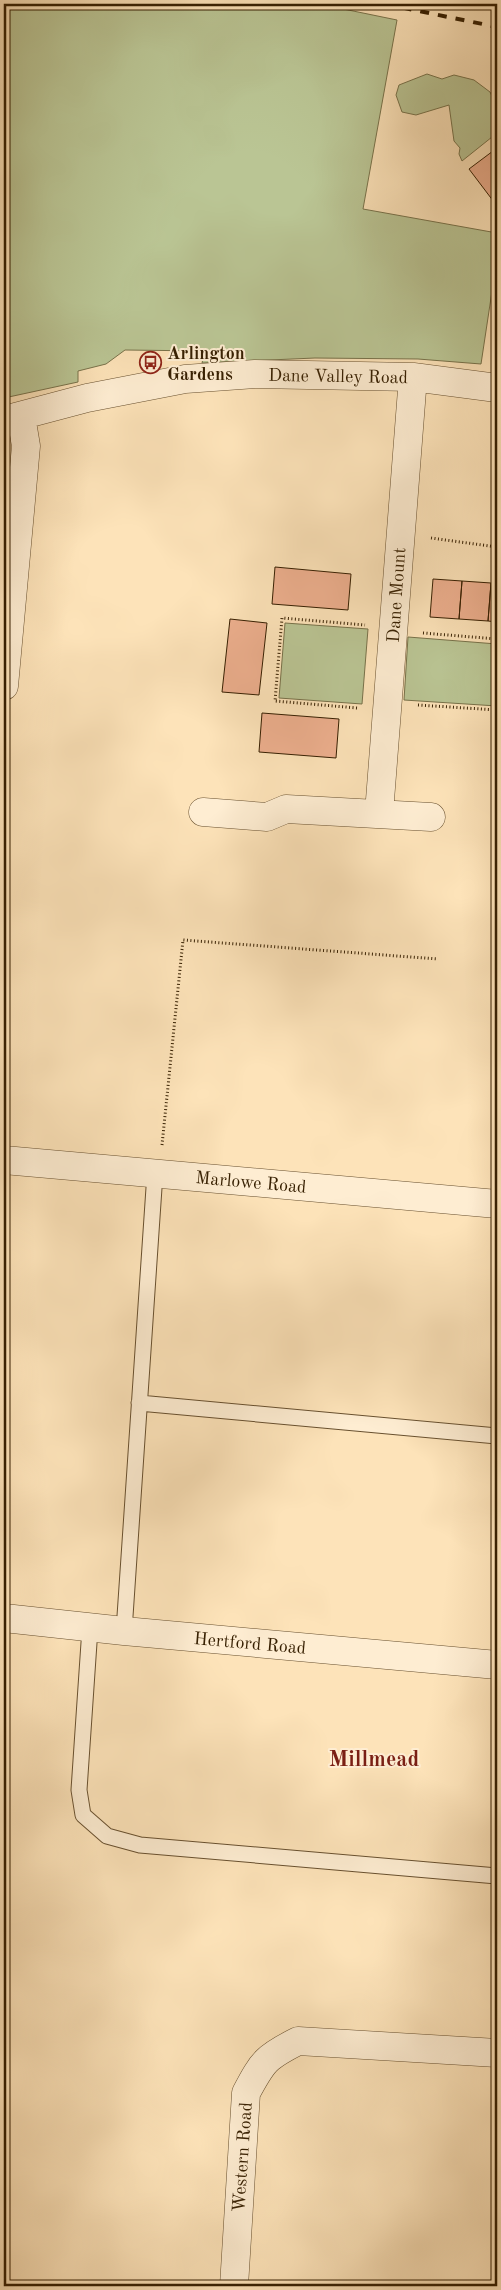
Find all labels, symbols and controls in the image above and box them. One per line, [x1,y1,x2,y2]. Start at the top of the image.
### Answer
place label: Arlington Gardens [167,345,245,384]
bus stop icon: Arlington Gardens [139,351,163,375]
street label: Dane Valley Road [268,367,408,387]
street label: Dane Mount [385,547,409,643]
street label: Marlowe Road [195,1169,307,1197]
street label: Hertford Road [193,1630,307,1658]
district label: Millmead [329,1749,419,1771]
street label: Western Road [230,2101,256,2213]

